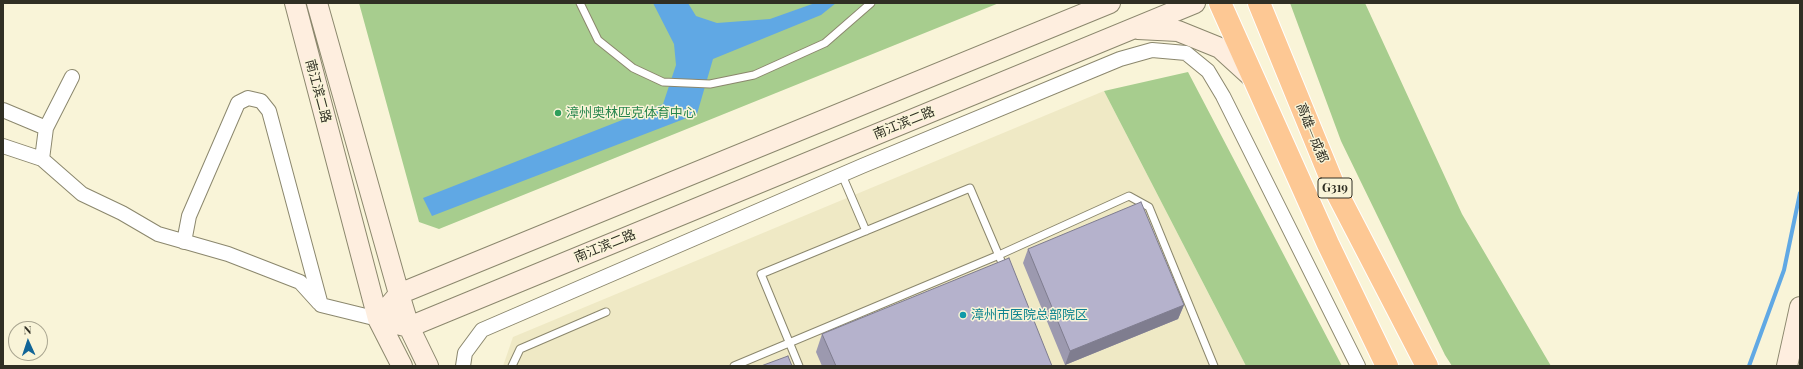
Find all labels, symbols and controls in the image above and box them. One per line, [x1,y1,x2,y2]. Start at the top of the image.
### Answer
street label: 南江滨二路 [302,58,334,124]
street label: 高雄—成都 [1293,101,1331,165]
street label: 南江滨二路 [871,104,937,142]
place label: 漳州奥林匹克体育中心 [566,105,696,121]
marker: 漳州奥林匹克体育中心 [553,108,563,118]
road number: G319 [1318,178,1352,198]
street label: 南江滨二路 [572,227,638,265]
place label: 漳州市医院总部院区 [971,307,1088,323]
marker: 漳州市医院总部院区 [958,310,968,320]
north arrow [8,321,48,361]
text: N [23,322,32,337]

